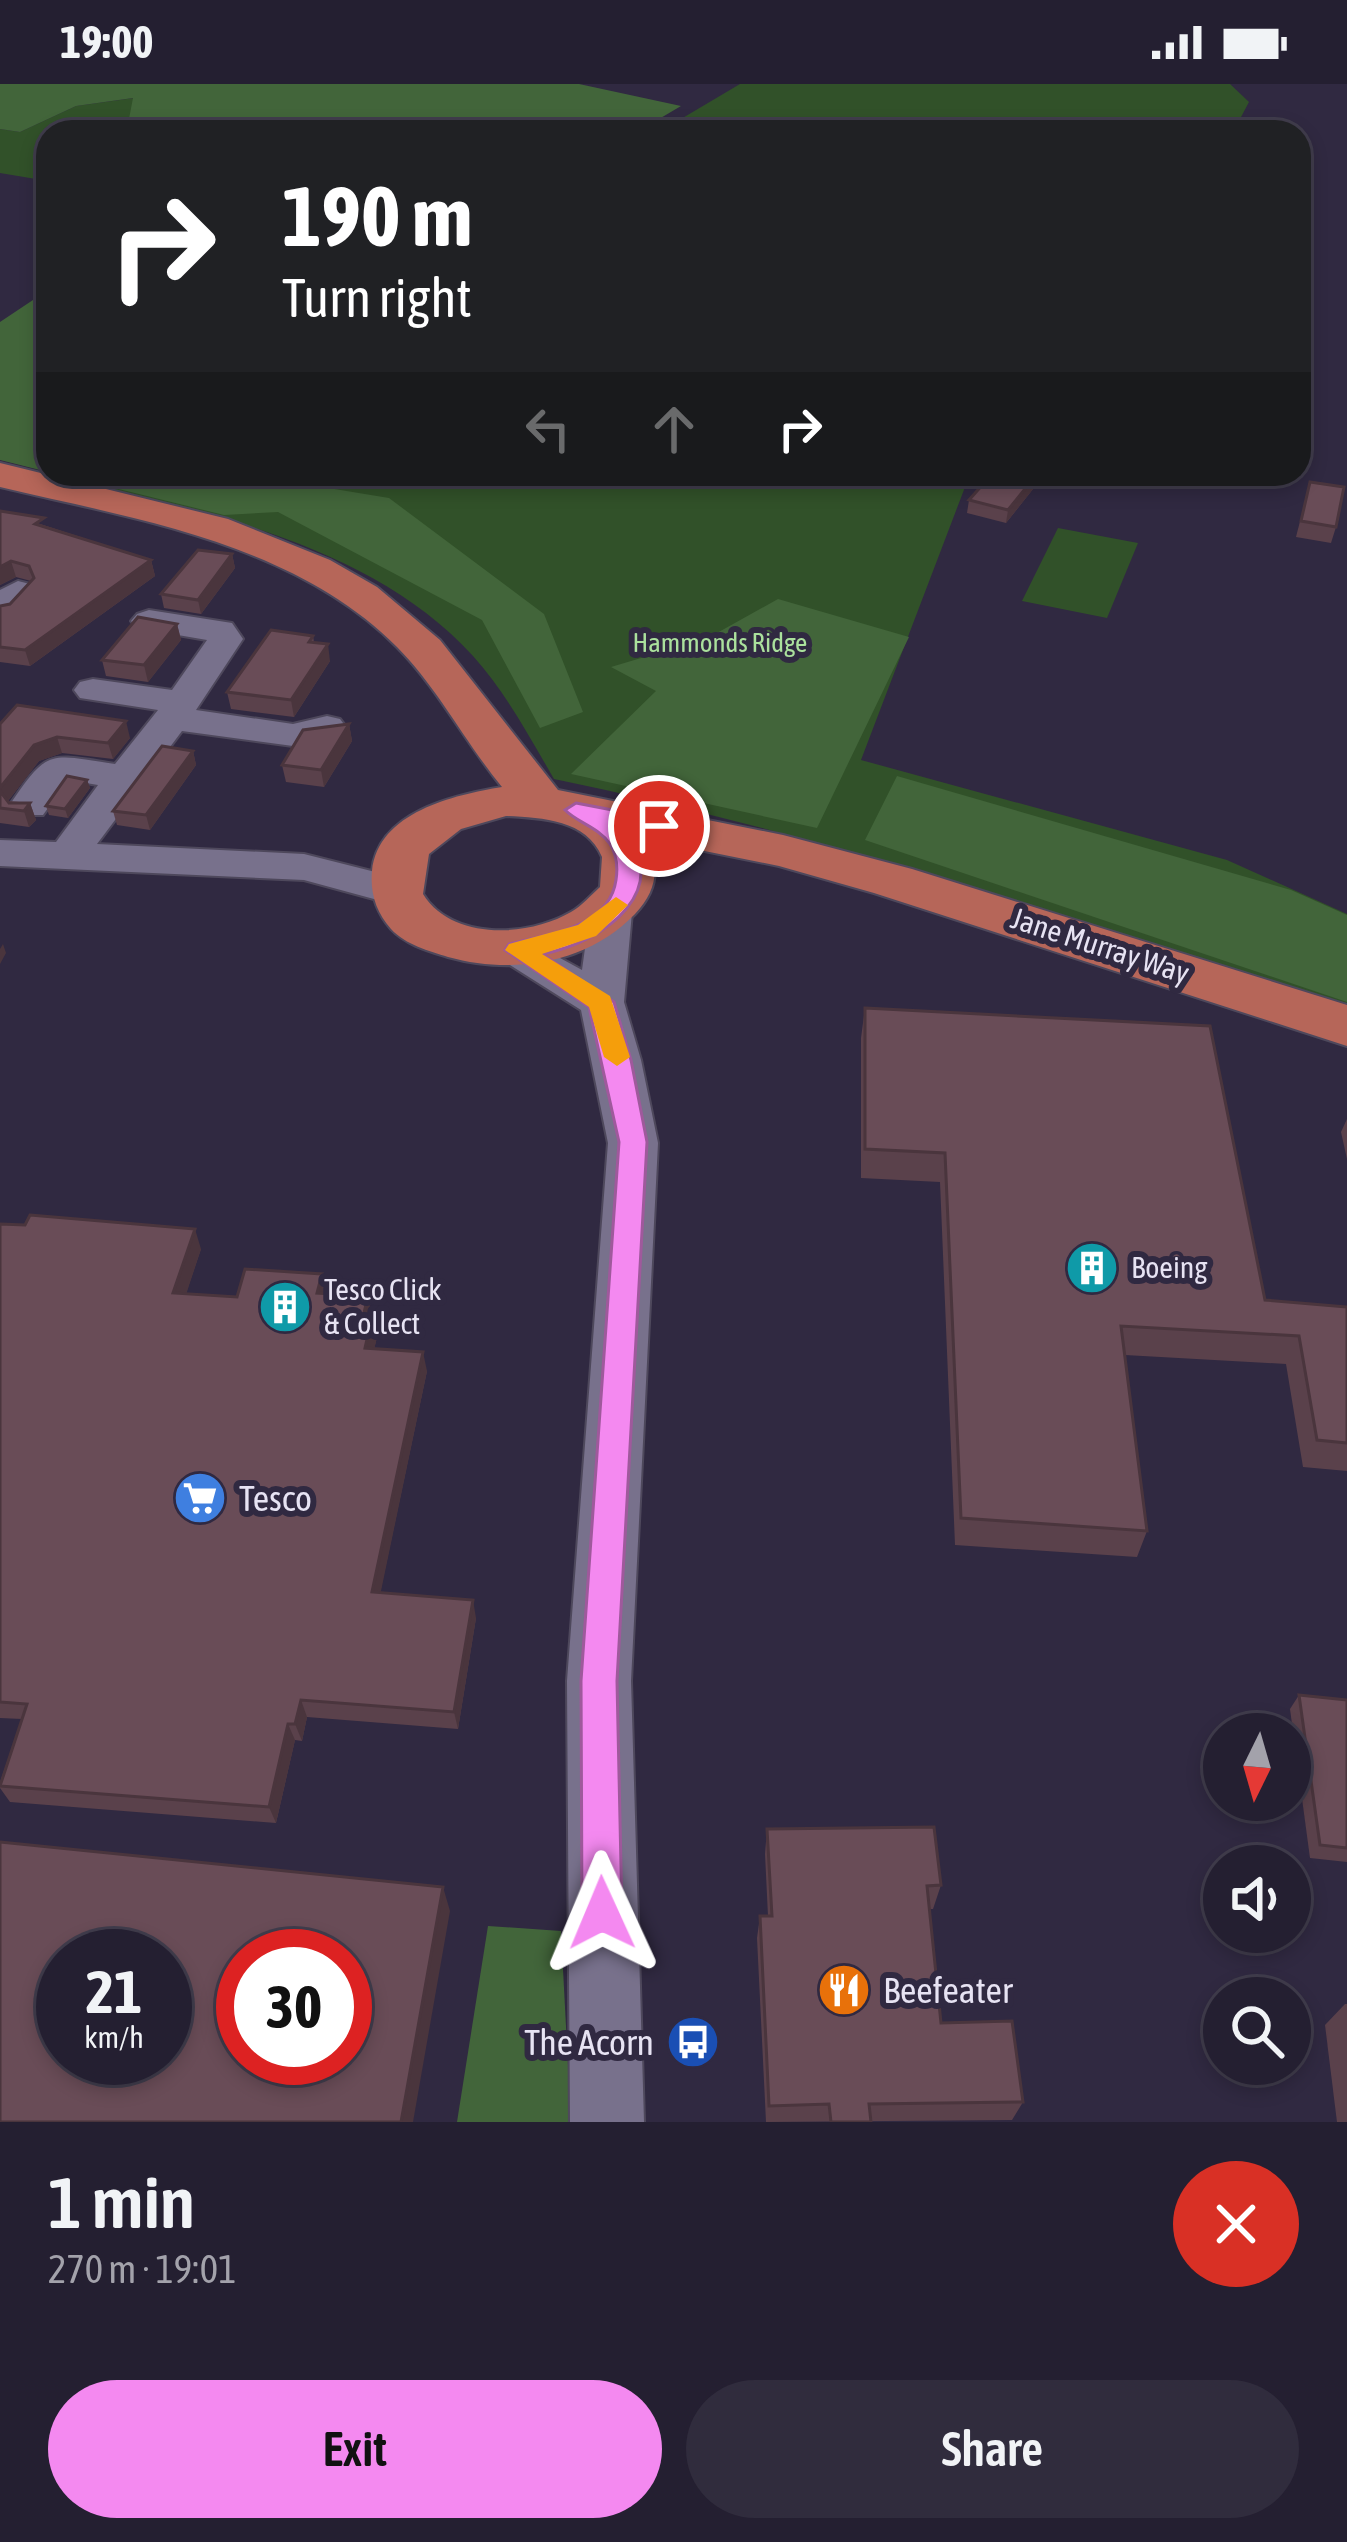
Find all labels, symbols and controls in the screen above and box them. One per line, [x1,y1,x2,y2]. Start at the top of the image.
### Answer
text: 19:00 [60,16,154,68]
icon: right [84,168,240,324]
text: 190 m [282,168,472,264]
text: Turn right [282,267,472,328]
icon: left [515,396,581,462]
icon: ahead [641,396,707,462]
icon: right [767,396,833,462]
park label: Hammonds Ridge [633,627,807,658]
pin [608,775,710,877]
icon: arrive [626,793,692,859]
street label: Jane Murray Way [1007,900,1194,990]
building icon: Boeing [1064,1240,1120,1296]
place label: Boeing [1131,1250,1207,1284]
place label: Tesco Click & Collect [324,1272,442,1340]
building icon: Tesco Click & Collect [257,1279,313,1335]
supermarket icon: Tesco [172,1470,228,1526]
place label: Tesco [239,1477,312,1519]
north arrow [1203,1713,1311,1821]
map controls [1203,1713,1311,2085]
button: sound [1203,1845,1311,1953]
position arrow [539,1850,665,1976]
speed limit sign: 30 [216,1929,372,2085]
text: 21 [86,1957,142,2026]
restaurant icon: Beefeater [816,1962,872,2018]
place label: Beefeater [883,1969,1014,2011]
button: search [1203,1977,1311,2085]
bus stop icon: The Acorn [665,2014,721,2070]
text: km/h [84,2020,144,2054]
place label: The Acorn [524,2021,654,2063]
text: 1 min [48,2161,195,2243]
button: close [1173,2161,1299,2287]
text: 270 m · 19:01 [48,2247,237,2291]
button: Exit [48,2380,662,2518]
button: Share [686,2380,1299,2518]

